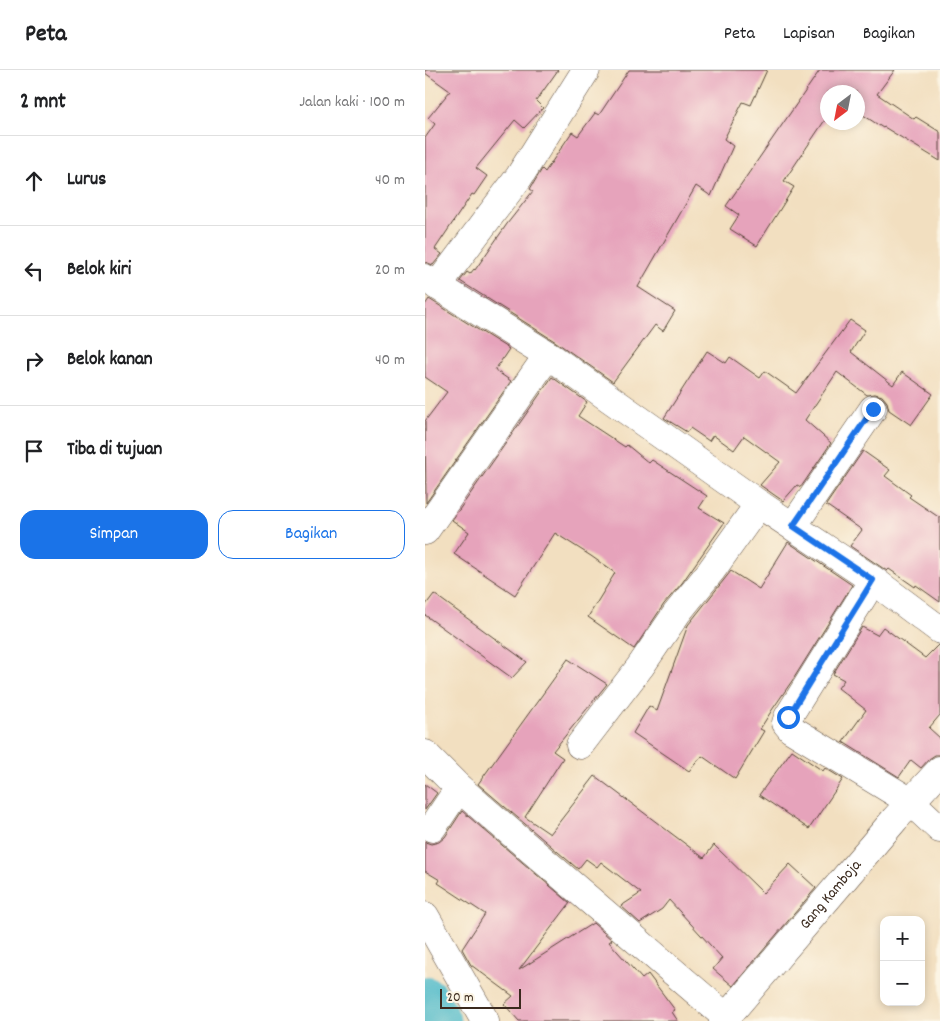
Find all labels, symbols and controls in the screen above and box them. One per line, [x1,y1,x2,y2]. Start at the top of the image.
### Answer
text: Peta [25,18,67,52]
text: Peta [724,22,755,47]
text: Lapisan [783,22,835,47]
text: Bagikan [863,22,915,47]
north arrow [820,85,865,130]
text: 2 mnt [20,88,66,118]
text: Jalan kaki · 100 m [299,91,405,114]
icon: ahead [20,167,48,195]
text: Lurus [67,167,106,194]
text: 40 m [375,169,405,192]
icon: left [20,257,48,285]
text: Belok kiri [67,257,131,284]
text: 20 m [375,259,405,282]
icon: right [20,347,48,375]
text: Belok kanan [67,347,153,374]
text: 40 m [375,349,405,372]
route end [862,398,885,421]
icon: arrive [20,437,48,465]
text: Tiba di tujuan [67,437,162,464]
button: Simpan [20,510,208,559]
button: Bagikan [218,510,405,559]
route start [777,706,800,729]
street label: Gang Kamboja [794,854,867,935]
map controls [880,916,925,1006]
button: + [880,916,925,961]
button: − [880,961,925,1006]
scale bar [440,986,521,1009]
text: 20 m [447,988,474,1008]

